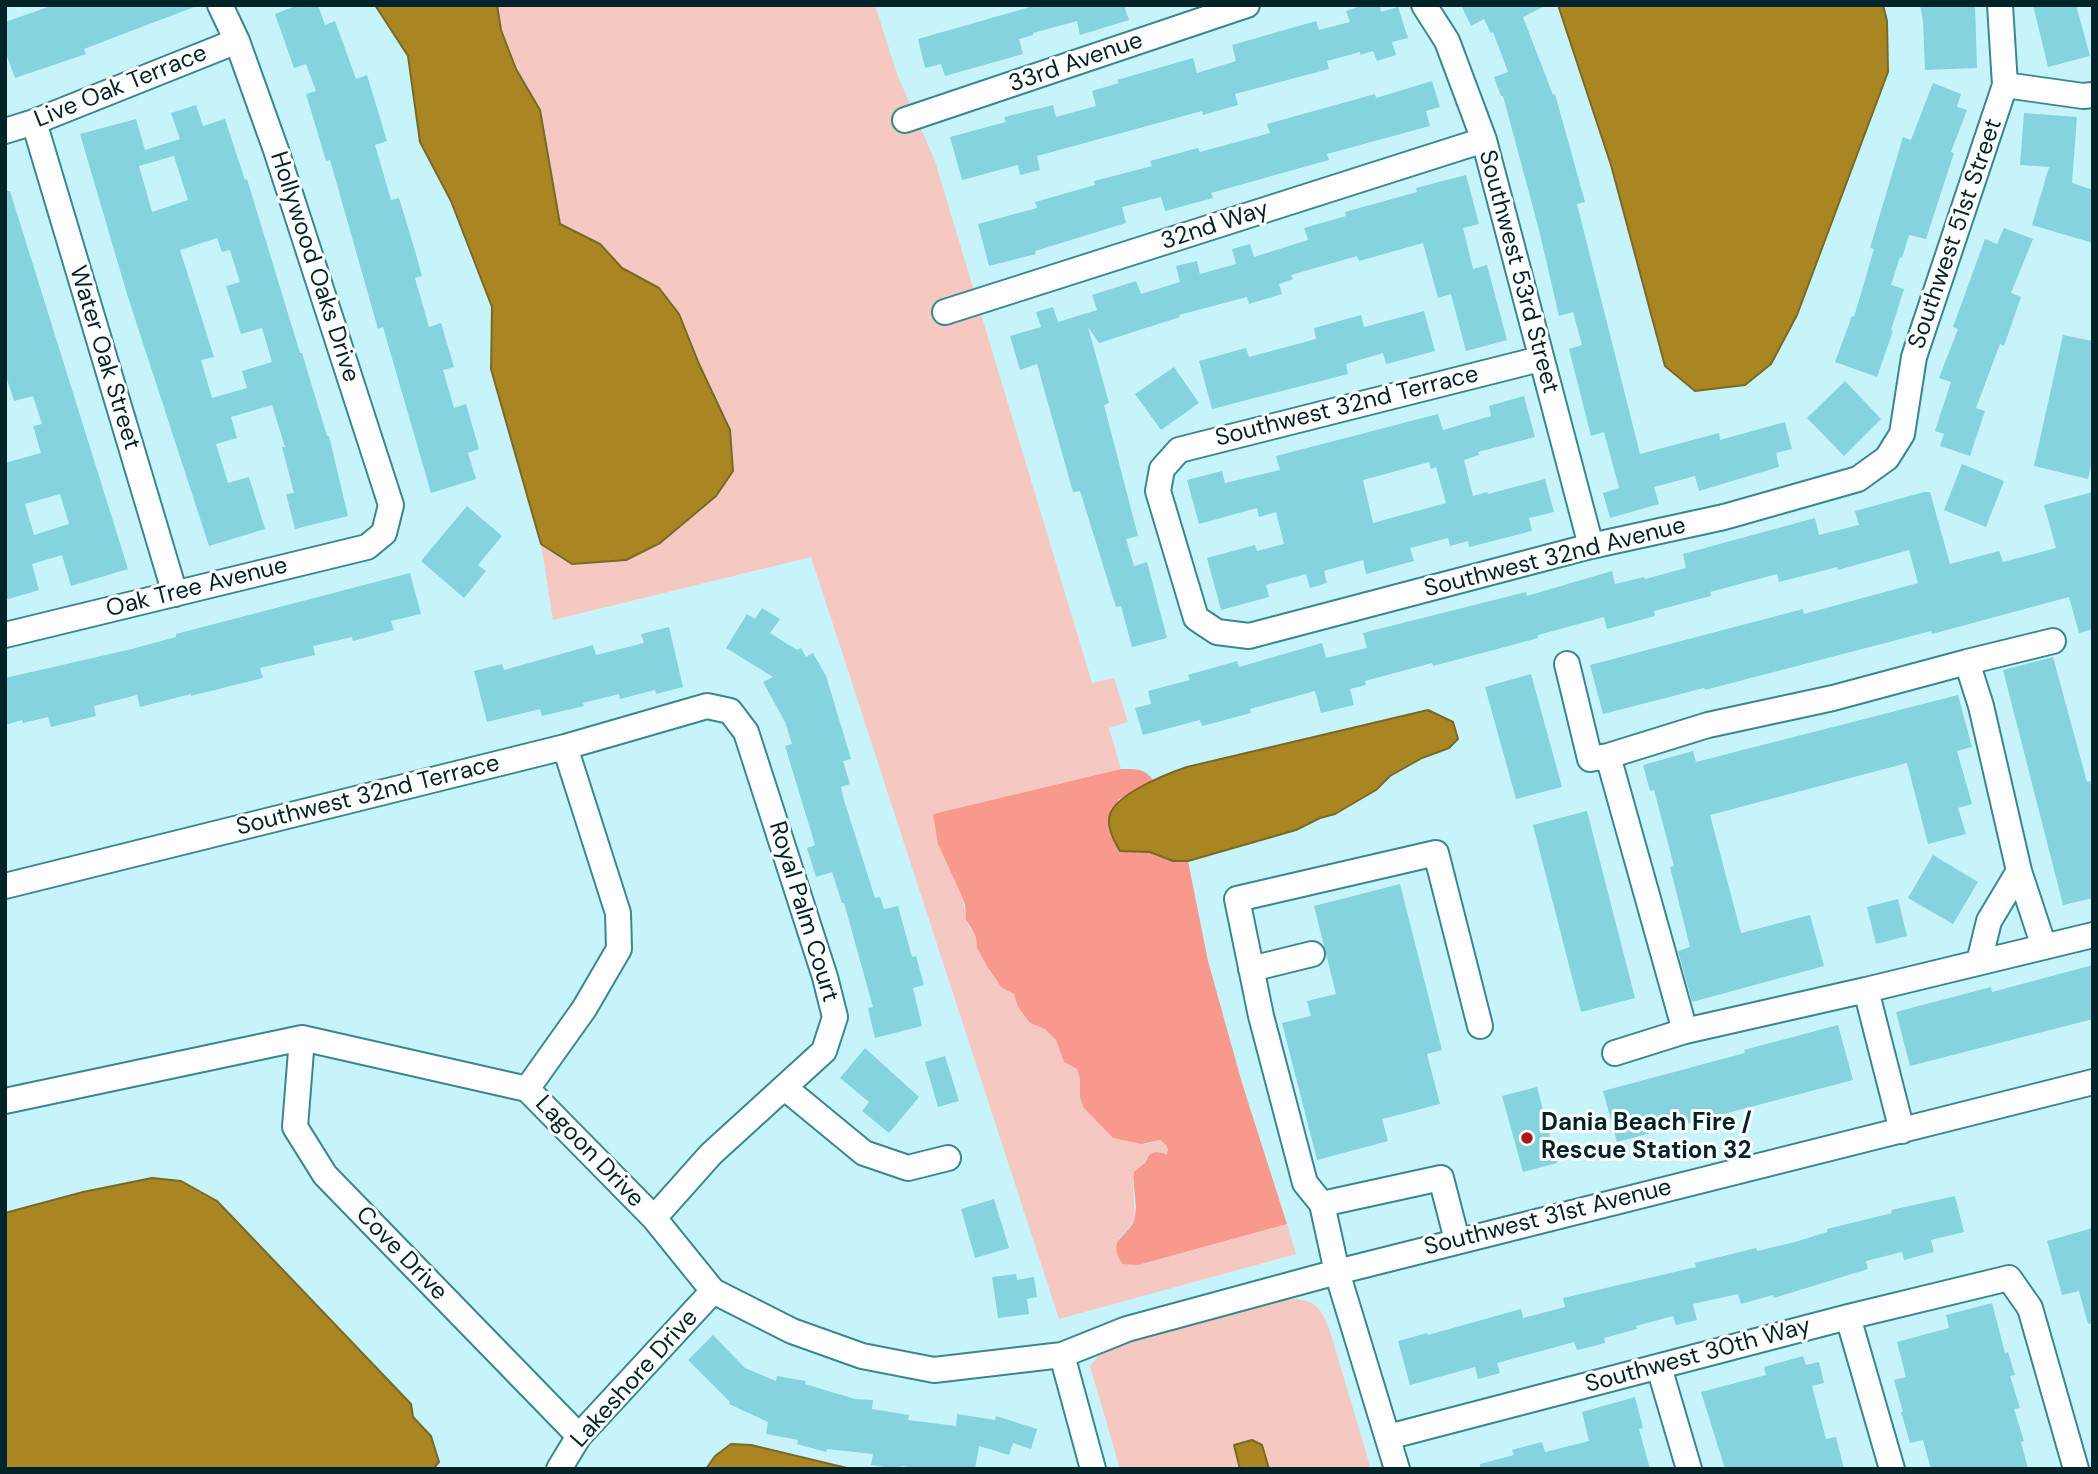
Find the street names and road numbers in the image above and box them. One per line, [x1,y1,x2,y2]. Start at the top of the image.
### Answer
street label: 33rd Avenue [1005,27,1147,99]
street label: Live Oak Terrace [30,39,212,135]
street label: Southwest 51st Street [1903,115,2009,353]
street label: Southwest 53rd Street [1472,147,1564,397]
street label: Hollywood Oaks Drive [263,148,365,386]
street label: 32nd Way [1158,195,1272,257]
street label: Water Oak Street [62,263,146,453]
street label: Southwest 32nd Terrace [1212,360,1482,454]
street label: Southwest 32nd Avenue [1421,512,1689,604]
street label: Oak Tree Avenue [103,552,291,624]
street label: Southwest 32nd Terrace [233,749,503,843]
street label: Royal Palm Court [762,818,844,1006]
street label: Lagoon Drive [529,1090,649,1214]
street label: Southwest 31st Avenue [1421,1173,1675,1263]
street label: Cove Drive [349,1201,453,1307]
street label: Lakeshore Drive [565,1304,705,1454]
street label: Southwest 30th Way [1582,1312,1814,1400]

